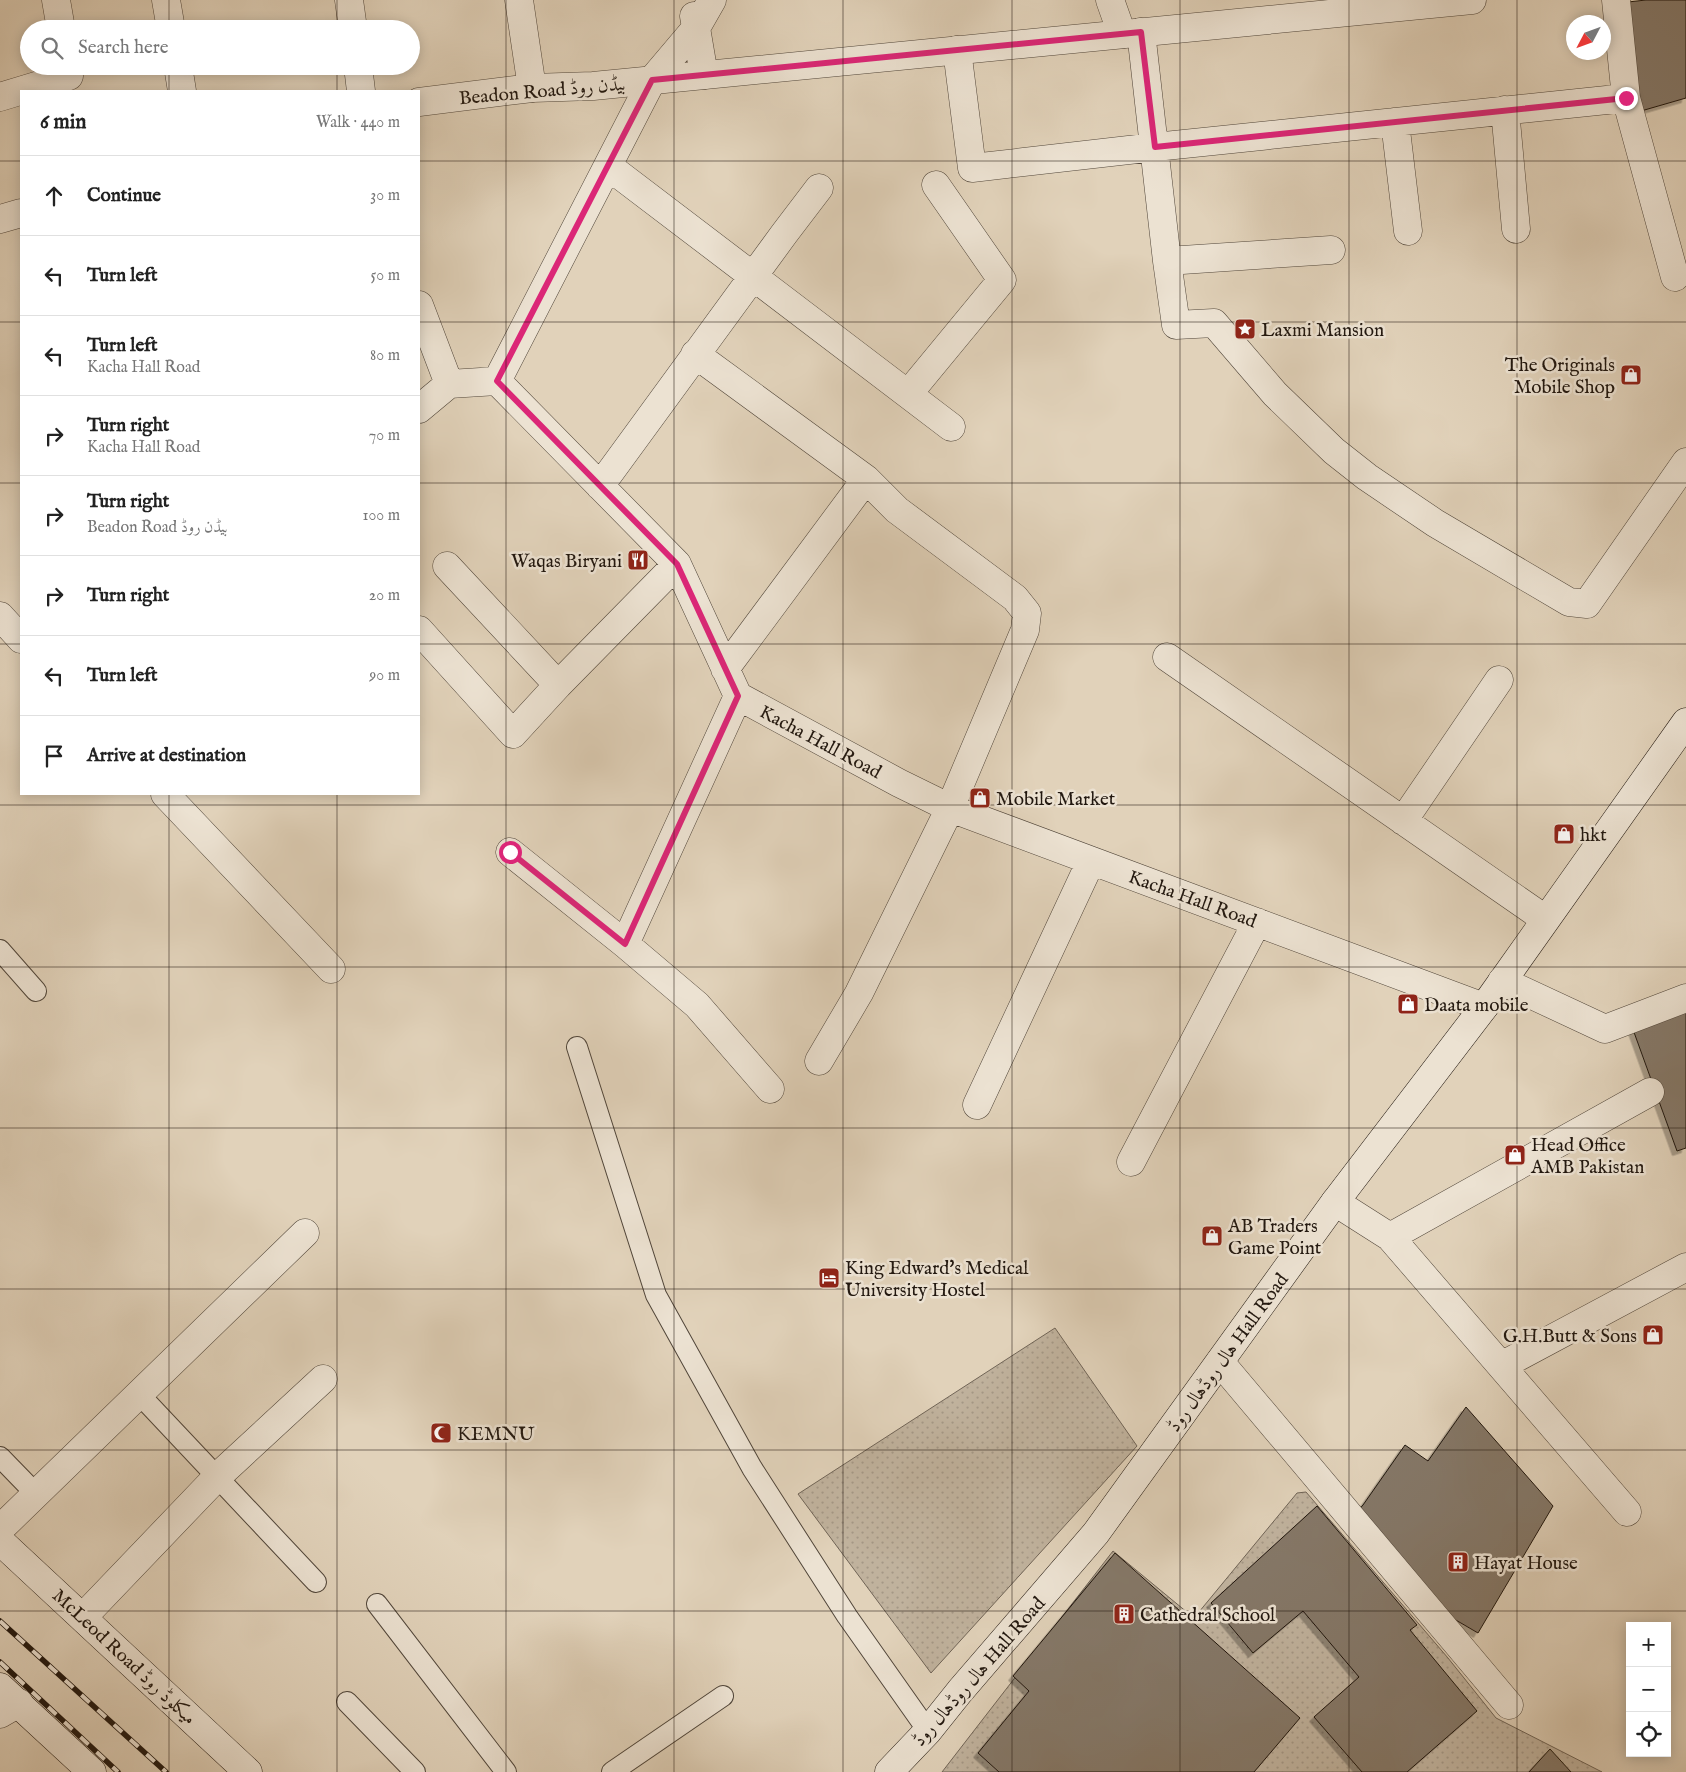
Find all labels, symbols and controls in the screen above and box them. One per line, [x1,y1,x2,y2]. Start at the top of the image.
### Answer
north arrow [1566,15,1611,60]
search box [20,20,420,75]
icon: search [38,34,66,62]
text: Search here [78,36,169,60]
street label: Beadon Road بیڈن روڈ [458,73,626,111]
route end [1615,87,1638,110]
text: 6 min [40,109,86,136]
text: Walk · 440 m [316,113,400,133]
icon: ahead [40,182,68,210]
text: Continue [87,184,161,208]
text: 30 m [370,186,400,206]
icon: left [40,262,68,290]
text: Turn left [87,264,158,288]
text: 50 m [371,266,400,286]
place icon: Laxmi Mansion [1233,317,1257,341]
place label: Laxmi Mansion [1261,319,1384,343]
text: Turn left [87,334,158,358]
icon: left [40,342,68,370]
text: 80 m [370,346,400,366]
place label: The Originals Mobile Shop [1505,354,1615,400]
text: Kacha Hall Road [87,358,200,378]
shop icon: The Originals Mobile Shop [1619,363,1643,387]
text: Turn right [87,414,169,438]
icon: right [40,422,68,450]
text: 70 m [369,426,400,446]
text: Kacha Hall Road [87,438,200,458]
text: Turn right [87,490,169,514]
icon: right [40,502,68,530]
text: 100 m [363,506,400,526]
text: Beadon Road بیڈن روڈ [87,518,227,538]
restaurant icon: Waqas Biryani [626,548,650,572]
place label: Waqas Biryani [511,550,622,574]
icon: right [40,582,68,610]
text: Turn right [87,584,169,608]
text: 20 m [369,586,400,606]
icon: left [40,662,68,690]
text: Turn left [87,664,158,688]
text: 90 m [369,666,400,686]
street label: Kacha Hall Road [755,701,886,785]
icon: arrive [40,742,68,770]
text: Arrive at destination [87,744,246,768]
shop icon: Mobile Market [968,786,992,810]
place label: Mobile Market [996,788,1116,812]
shop icon: hkt [1552,822,1576,846]
place label: hkt [1580,824,1607,848]
route start [499,841,522,864]
street label: Kacha Hall Road [1125,866,1260,934]
shop icon: Daata mobile [1396,992,1420,1016]
place label: Daata mobile [1424,994,1529,1018]
place label: Head Office AMB Pakistan [1530,1134,1644,1180]
shop icon: Head Office AMB Pakistan [1503,1143,1527,1167]
place label: AB Traders Game Point [1227,1215,1322,1261]
shop icon: AB Traders Game Point [1200,1224,1224,1248]
place label: King Edward's Medical University Hostel [845,1257,1029,1303]
hotel icon: King Edward's Medical University Hostel [817,1266,841,1290]
street label: ہال روڈہال روڈ Hall Road [1163,1268,1295,1437]
shop icon: G.H.Butt & Sons [1641,1323,1665,1347]
place label: G.H.Butt & Sons [1503,1325,1637,1349]
mosque icon: KEMNU [429,1421,453,1445]
place label: KEMNU [457,1423,535,1447]
building icon: Hayat House [1446,1550,1470,1574]
place label: Hayat House [1474,1552,1578,1576]
street label: McLeod Road میکلوڈ روڈ [46,1584,201,1731]
street label: ہال روڈہال روڈ Hall Road [908,1592,1052,1752]
building icon: Cathedral School [1112,1602,1136,1626]
place label: Cathedral School [1140,1604,1276,1628]
map controls [1626,1622,1671,1757]
button: + [1626,1622,1671,1667]
button: − [1626,1667,1671,1712]
button: locate [1626,1712,1671,1757]

